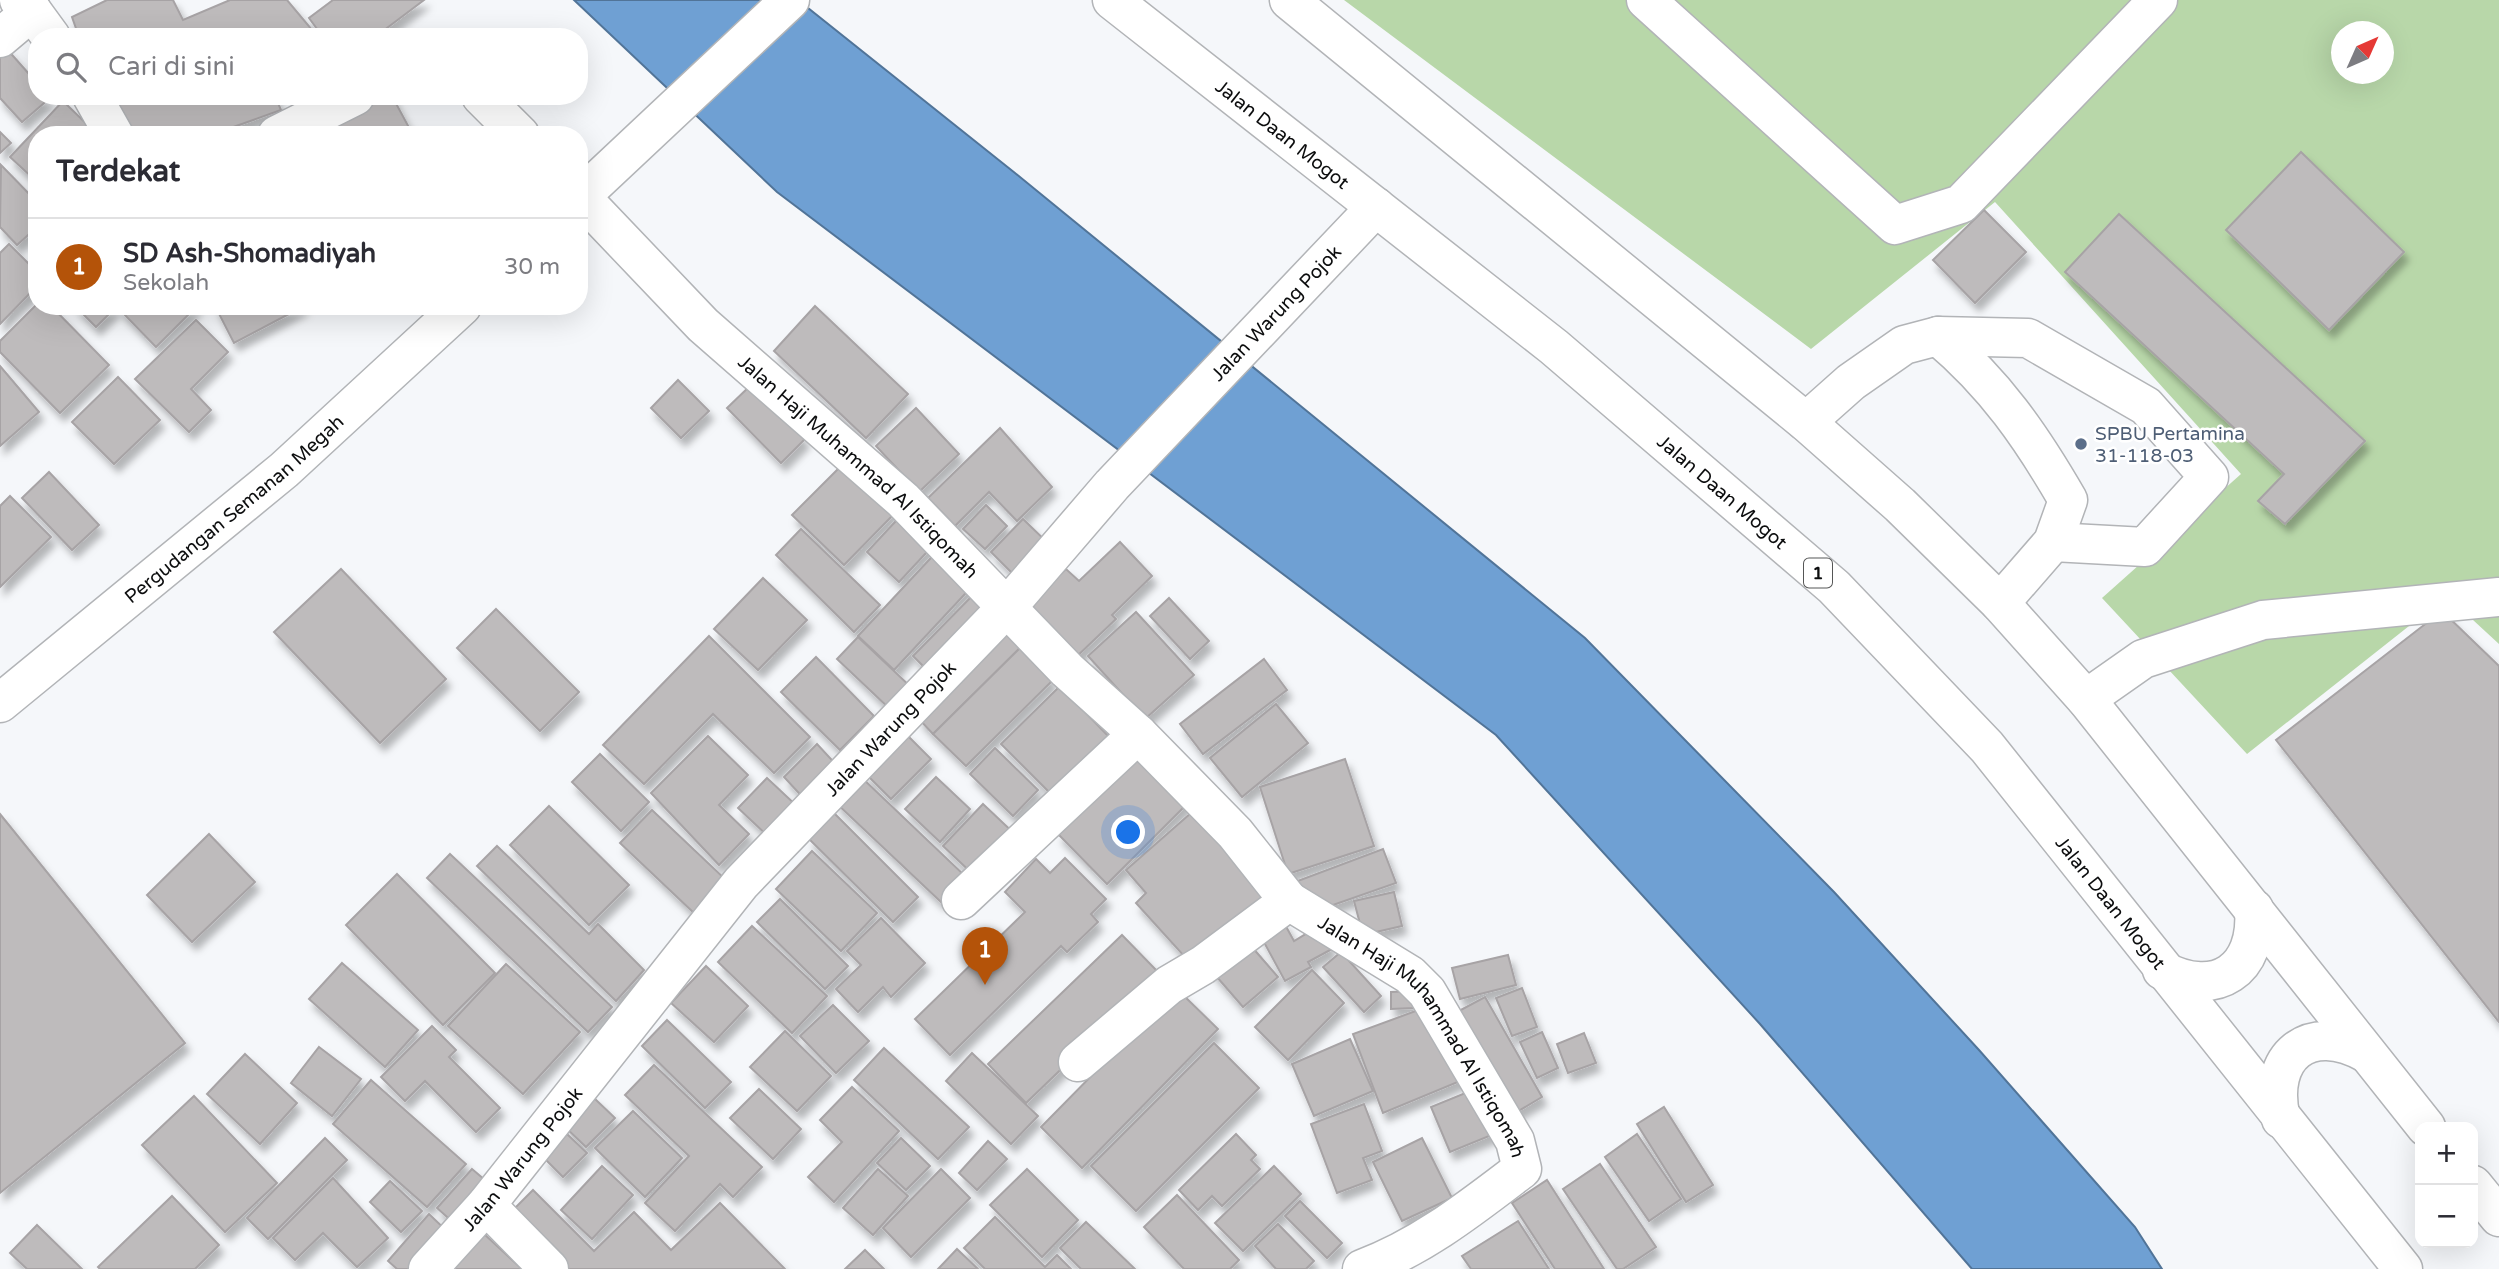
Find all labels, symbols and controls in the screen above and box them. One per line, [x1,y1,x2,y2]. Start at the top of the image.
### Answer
north arrow [2331,21,2394,84]
search box [28,28,588,105]
icon: search [52,48,90,86]
text: Cari di sini [108,51,235,82]
street label: Jalan Daan Mogot [1211,76,1353,194]
text: Terdekat [56,153,180,190]
text: SD Ash-Shomadiyah [123,238,376,269]
street label: Jalan Warung Pojok [1207,241,1346,386]
text: 1 [72,253,86,281]
text: 30 m [504,253,560,281]
text: Sekolah [123,269,209,297]
street label: Jalan Haji Muhammad Al Istiqomah [733,351,982,583]
street label: Pergudangan Semanan Megah [120,411,348,608]
place label: SPBU Pertamina 31-118-03 [2095,423,2245,467]
street label: Jalan Daan Mogot [1653,431,1791,554]
marker: SPBU Pertamina 31-118-03 [2073,436,2089,452]
road number: 1 [1804,558,1832,588]
street label: Jalan Warung Pojok [821,657,961,801]
your location [1111,815,1145,849]
street label: Jalan Daan Mogot [2051,832,2170,974]
street label: Jalan Haji Muhammad Al Istiqomah [1314,912,1529,1160]
pin: 1 [962,927,1008,985]
street label: Jalan Warung Pojok [458,1083,587,1236]
map controls [2415,1122,2478,1248]
button: + [2415,1122,2478,1185]
button: − [2415,1185,2478,1248]

